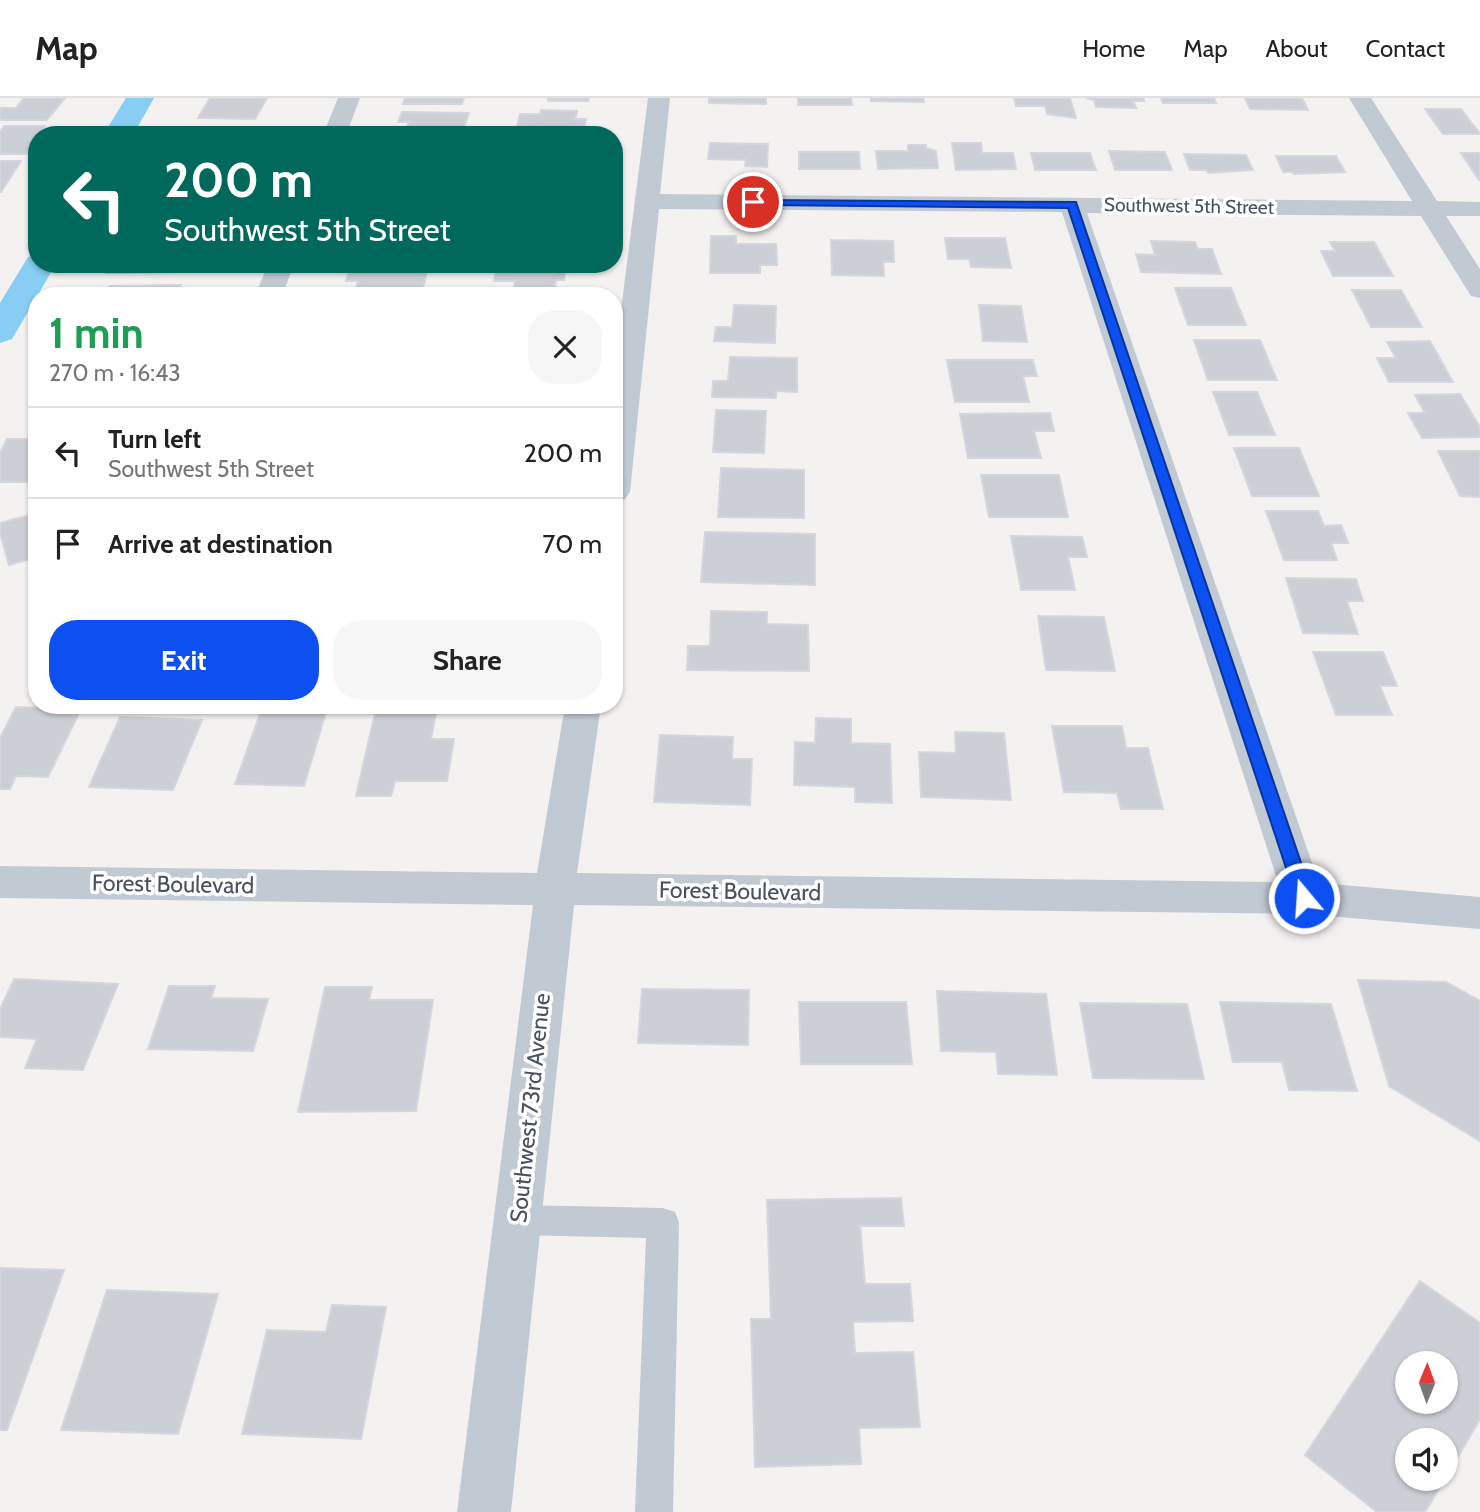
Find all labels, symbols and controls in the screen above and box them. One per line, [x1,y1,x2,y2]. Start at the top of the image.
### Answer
text: Map [35,28,98,68]
text: Home [1082,34,1145,63]
text: Map [1183,34,1228,63]
text: About [1266,34,1328,63]
text: Contact [1366,34,1445,63]
text: 200 m [164,150,313,209]
icon: left [49,154,140,245]
pin [723,172,783,232]
icon: arrive [734,183,772,221]
street label: Southwest 5th Street [1104,193,1275,219]
text: Southwest 5th Street [164,210,450,249]
text: 1 min [49,307,144,359]
button: close [528,310,602,384]
text: 270 m · 16:43 [49,359,181,387]
text: Turn left [108,423,201,455]
icon: left [49,434,87,472]
text: 200 m [523,437,602,469]
text: Southwest 5th Street [108,455,314,483]
icon: arrive [49,525,87,563]
text: Arrive at destination [108,528,333,560]
text: 70 m [542,528,602,560]
button: Exit [49,620,319,700]
button: Share [333,620,602,700]
position arrow [1267,861,1341,935]
street label: Forest Boulevard [92,869,254,899]
street label: Forest Boulevard [659,876,821,906]
street label: Southwest 73rd Avenue [504,992,556,1224]
north arrow [1395,1351,1458,1414]
map controls [1395,1351,1458,1491]
button: sound [1395,1428,1458,1491]

